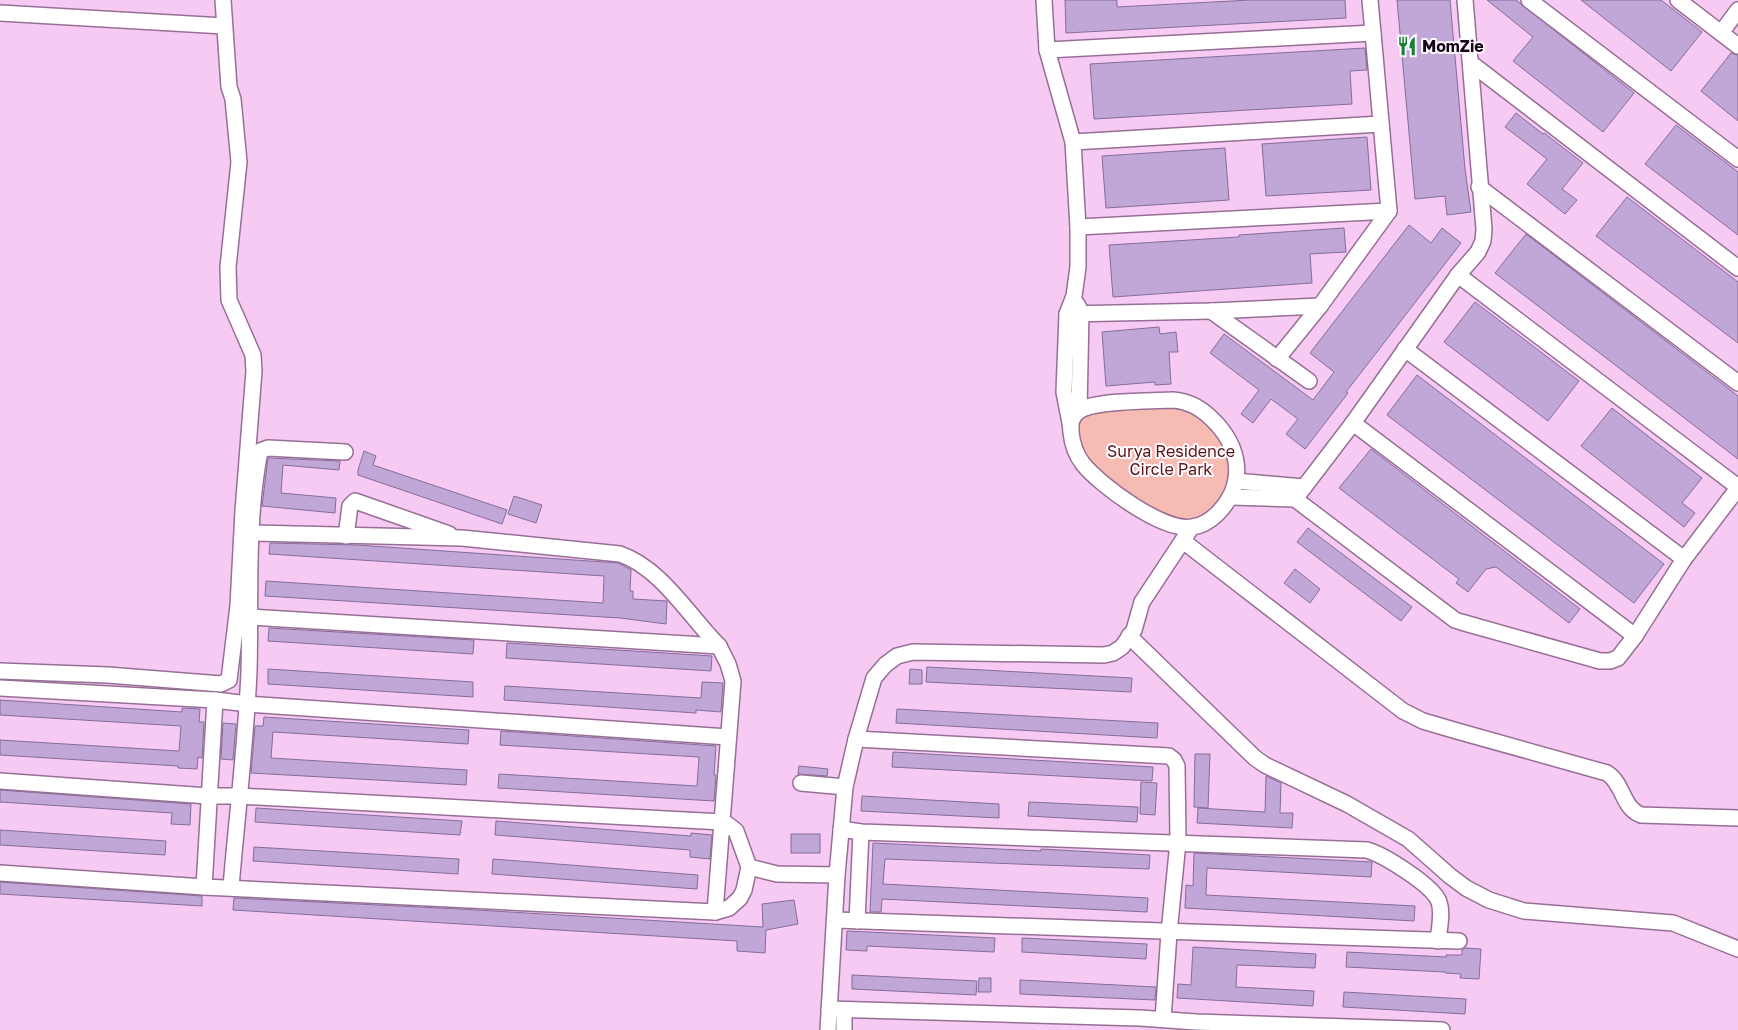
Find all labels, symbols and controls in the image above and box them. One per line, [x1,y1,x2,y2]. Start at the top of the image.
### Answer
restaurant icon: MomZie [1396,35,1418,57]
place label: MomZie [1422,36,1484,56]
park label: Surya Residence Circle Park [1107,441,1235,479]

